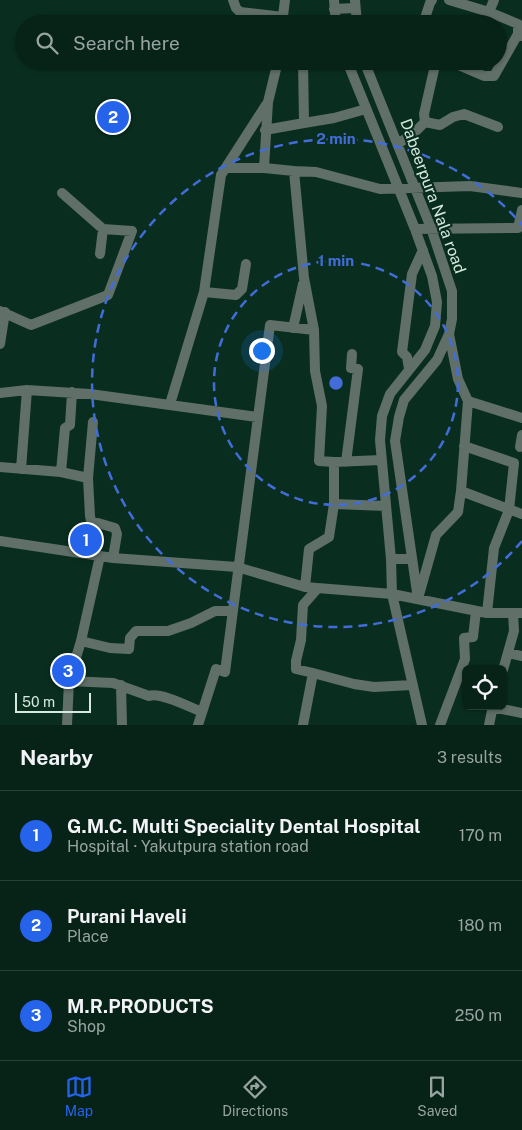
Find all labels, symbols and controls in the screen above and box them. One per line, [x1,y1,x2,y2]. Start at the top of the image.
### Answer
search box [15,15,507,70]
icon: search [33,29,61,57]
text: Search here [73,32,180,54]
pin: 2 [97,98,129,136]
street label: Dabeerpura Nala road [396,116,470,276]
text: 2 min [316,130,356,147]
text: 1 min [318,252,354,269]
your location [249,338,275,364]
centre of rings [327,374,345,392]
pin: 1 [70,521,102,559]
pin: 3 [52,652,84,690]
map controls [462,665,507,710]
button: locate [462,665,507,710]
scale bar [15,690,91,713]
text: 50 m [22,694,55,710]
text: Nearby [20,745,93,770]
text: 3 results [437,748,502,767]
text: G.M.C. Multi Speciality Dental Hospital [67,815,421,837]
text: 1 [33,826,39,845]
text: 170 m [459,826,502,845]
text: Hospital · Yakutpura station road [67,837,309,856]
text: Purani Haveli [67,905,187,927]
text: 2 [31,916,41,935]
text: 180 m [458,916,502,935]
text: Place [67,927,109,946]
text: M.R.PRODUCTS [67,995,214,1017]
text: 3 [31,1006,41,1025]
text: 250 m [455,1006,502,1025]
text: Shop [67,1017,106,1036]
tab: Map [65,1073,93,1119]
tab: Directions [222,1073,288,1119]
tab: Saved [417,1073,457,1119]

